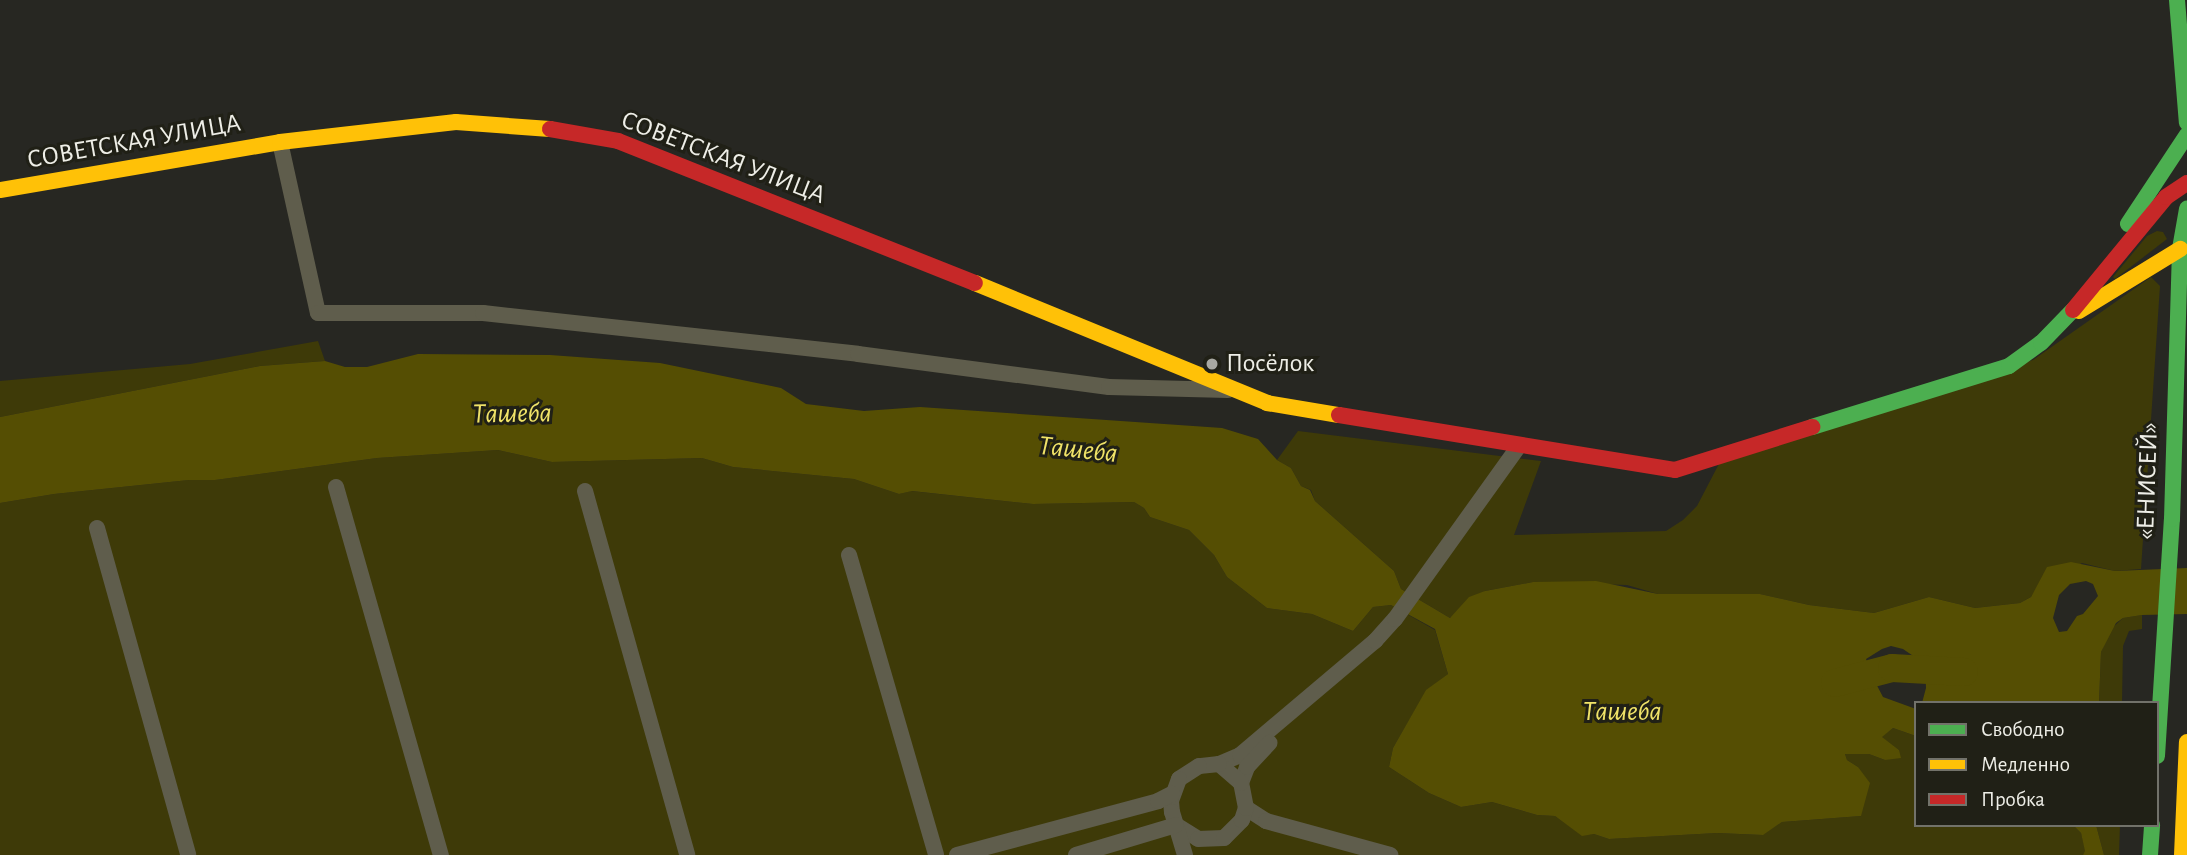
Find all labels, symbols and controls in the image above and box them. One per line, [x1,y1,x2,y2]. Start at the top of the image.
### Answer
street label: СОВЕТСКАЯ УЛИЦА [616,105,830,211]
street label: СОВЕТСКАЯ УЛИЦА [25,108,243,176]
place label: Посёлок [1226,348,1314,380]
marker: Посёлок [1204,356,1220,372]
water label: Ташеба [472,397,552,431]
street label: «ЕНИСЕЙ» [2130,422,2166,540]
water label: Ташеба [1037,429,1119,471]
water label: Ташеба [1582,695,1662,729]
legend [1914,701,2159,827]
text: Свободно [1981,719,2065,740]
text: Медленно [1981,754,2070,775]
text: Пробка [1981,789,2045,810]

